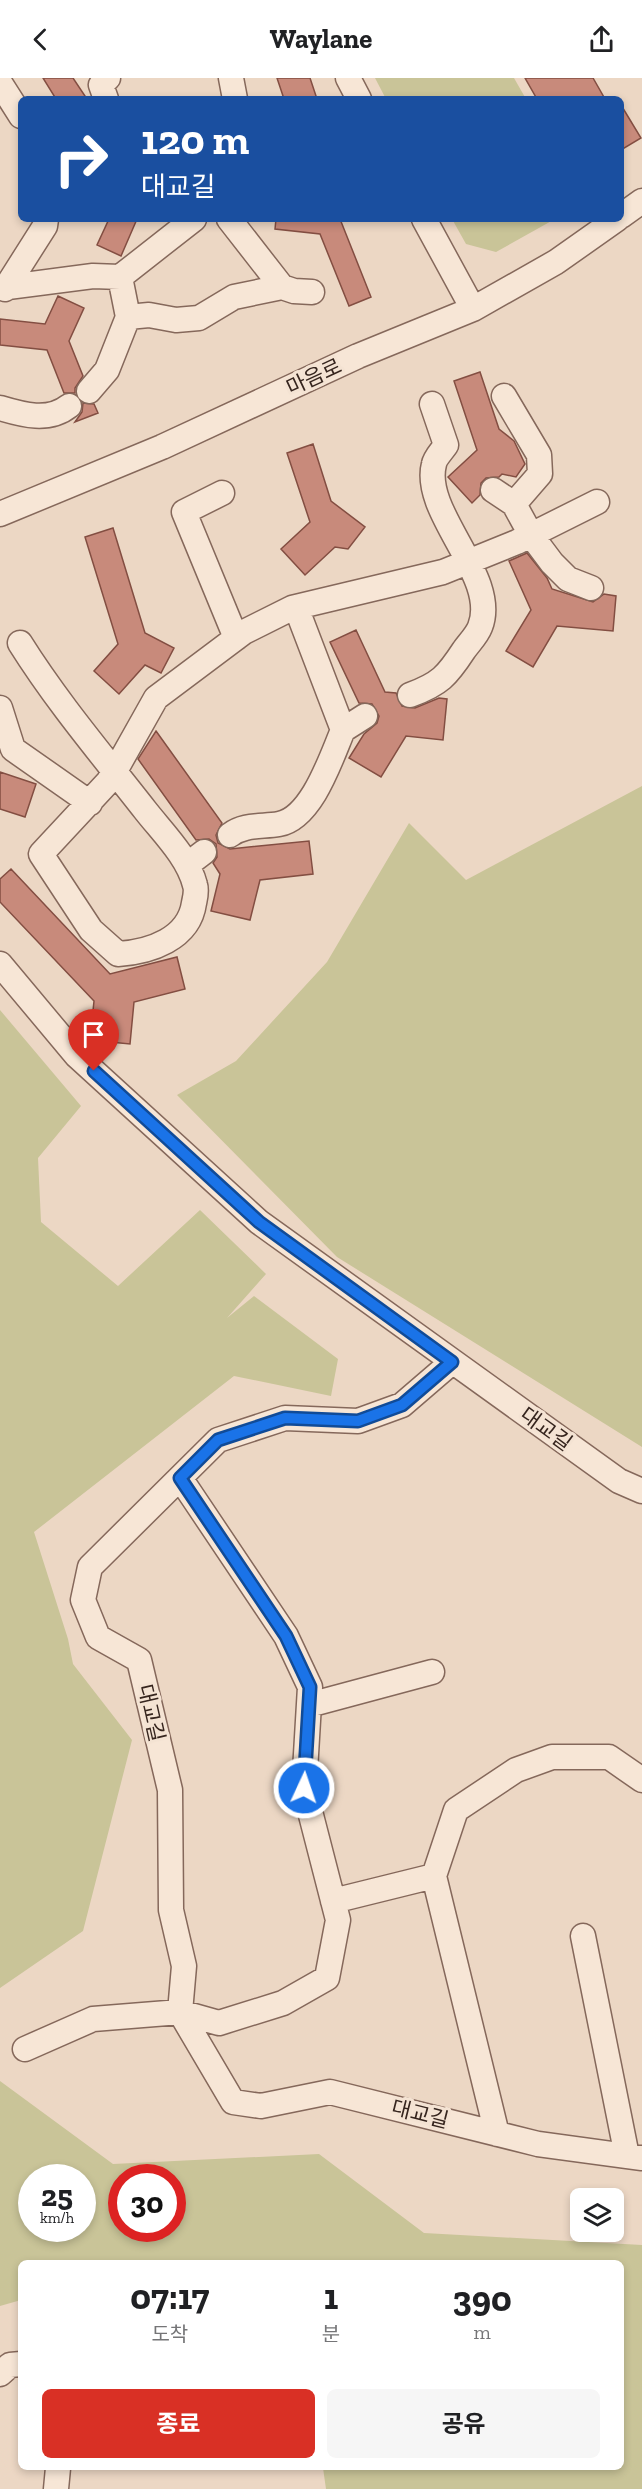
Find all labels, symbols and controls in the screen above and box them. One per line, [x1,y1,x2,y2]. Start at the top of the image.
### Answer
icon: back [24,23,57,56]
text: Waylane [270,23,372,55]
icon: share [585,23,618,56]
text: 120 m [141,114,249,165]
icon: right [42,120,120,198]
text: 대교길 [141,171,216,203]
street label: 마음로 [282,353,345,400]
pin [68,1009,119,1071]
icon: arrive [77,1018,110,1051]
street label: 대교길 [515,1401,577,1456]
street label: 대교길 [133,1682,170,1744]
position arrow [272,1756,336,1820]
street label: 대교길 [389,2094,451,2133]
speed limit sign: 30 [108,2164,186,2242]
text: 25 [41,2178,73,2214]
map controls [570,2188,624,2242]
button: layers [570,2188,624,2242]
text: km/h [40,2209,74,2227]
text: 07:17 [130,2275,209,2318]
text: 1 [324,2275,338,2318]
text: 390 [452,2277,512,2320]
text: m [473,2320,491,2344]
text: 도착 [151,2322,188,2346]
text: 분 [322,2322,340,2346]
button: 종료 [42,2389,315,2458]
button: 공유 [327,2389,600,2458]

